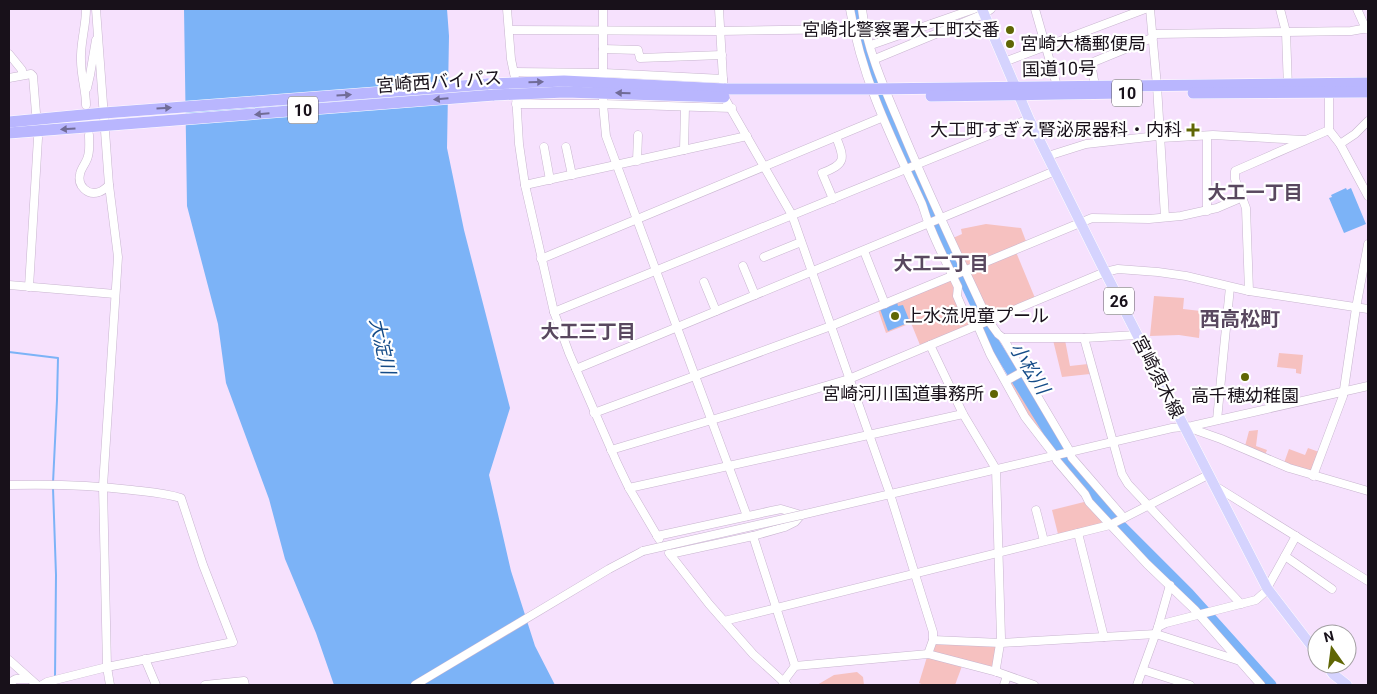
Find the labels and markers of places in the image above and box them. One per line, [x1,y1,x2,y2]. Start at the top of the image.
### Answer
place label: 宮崎北警察署大工町交番 [802,19,1000,40]
marker: 宮崎北警察署大工町交番 [1004,24,1016,36]
place label: 宮崎大橋郵便局 [1020,33,1146,54]
marker: 宮崎大橋郵便局 [1004,38,1016,50]
place label: 大工町すぎえ腎泌尿器科・内科 [930,119,1182,140]
marker: 大工町すぎえ腎泌尿器科・内科 [1186,123,1200,137]
place label: 上水流児童プール [905,305,1049,326]
marker: 上水流児童プール [889,310,901,322]
marker: 高千穂幼稚園 [1239,371,1251,383]
place label: 宮崎河川国道事務所 [822,383,984,404]
place label: 高千穂幼稚園 [1191,385,1299,406]
marker: 宮崎河川国道事務所 [988,388,1000,400]

